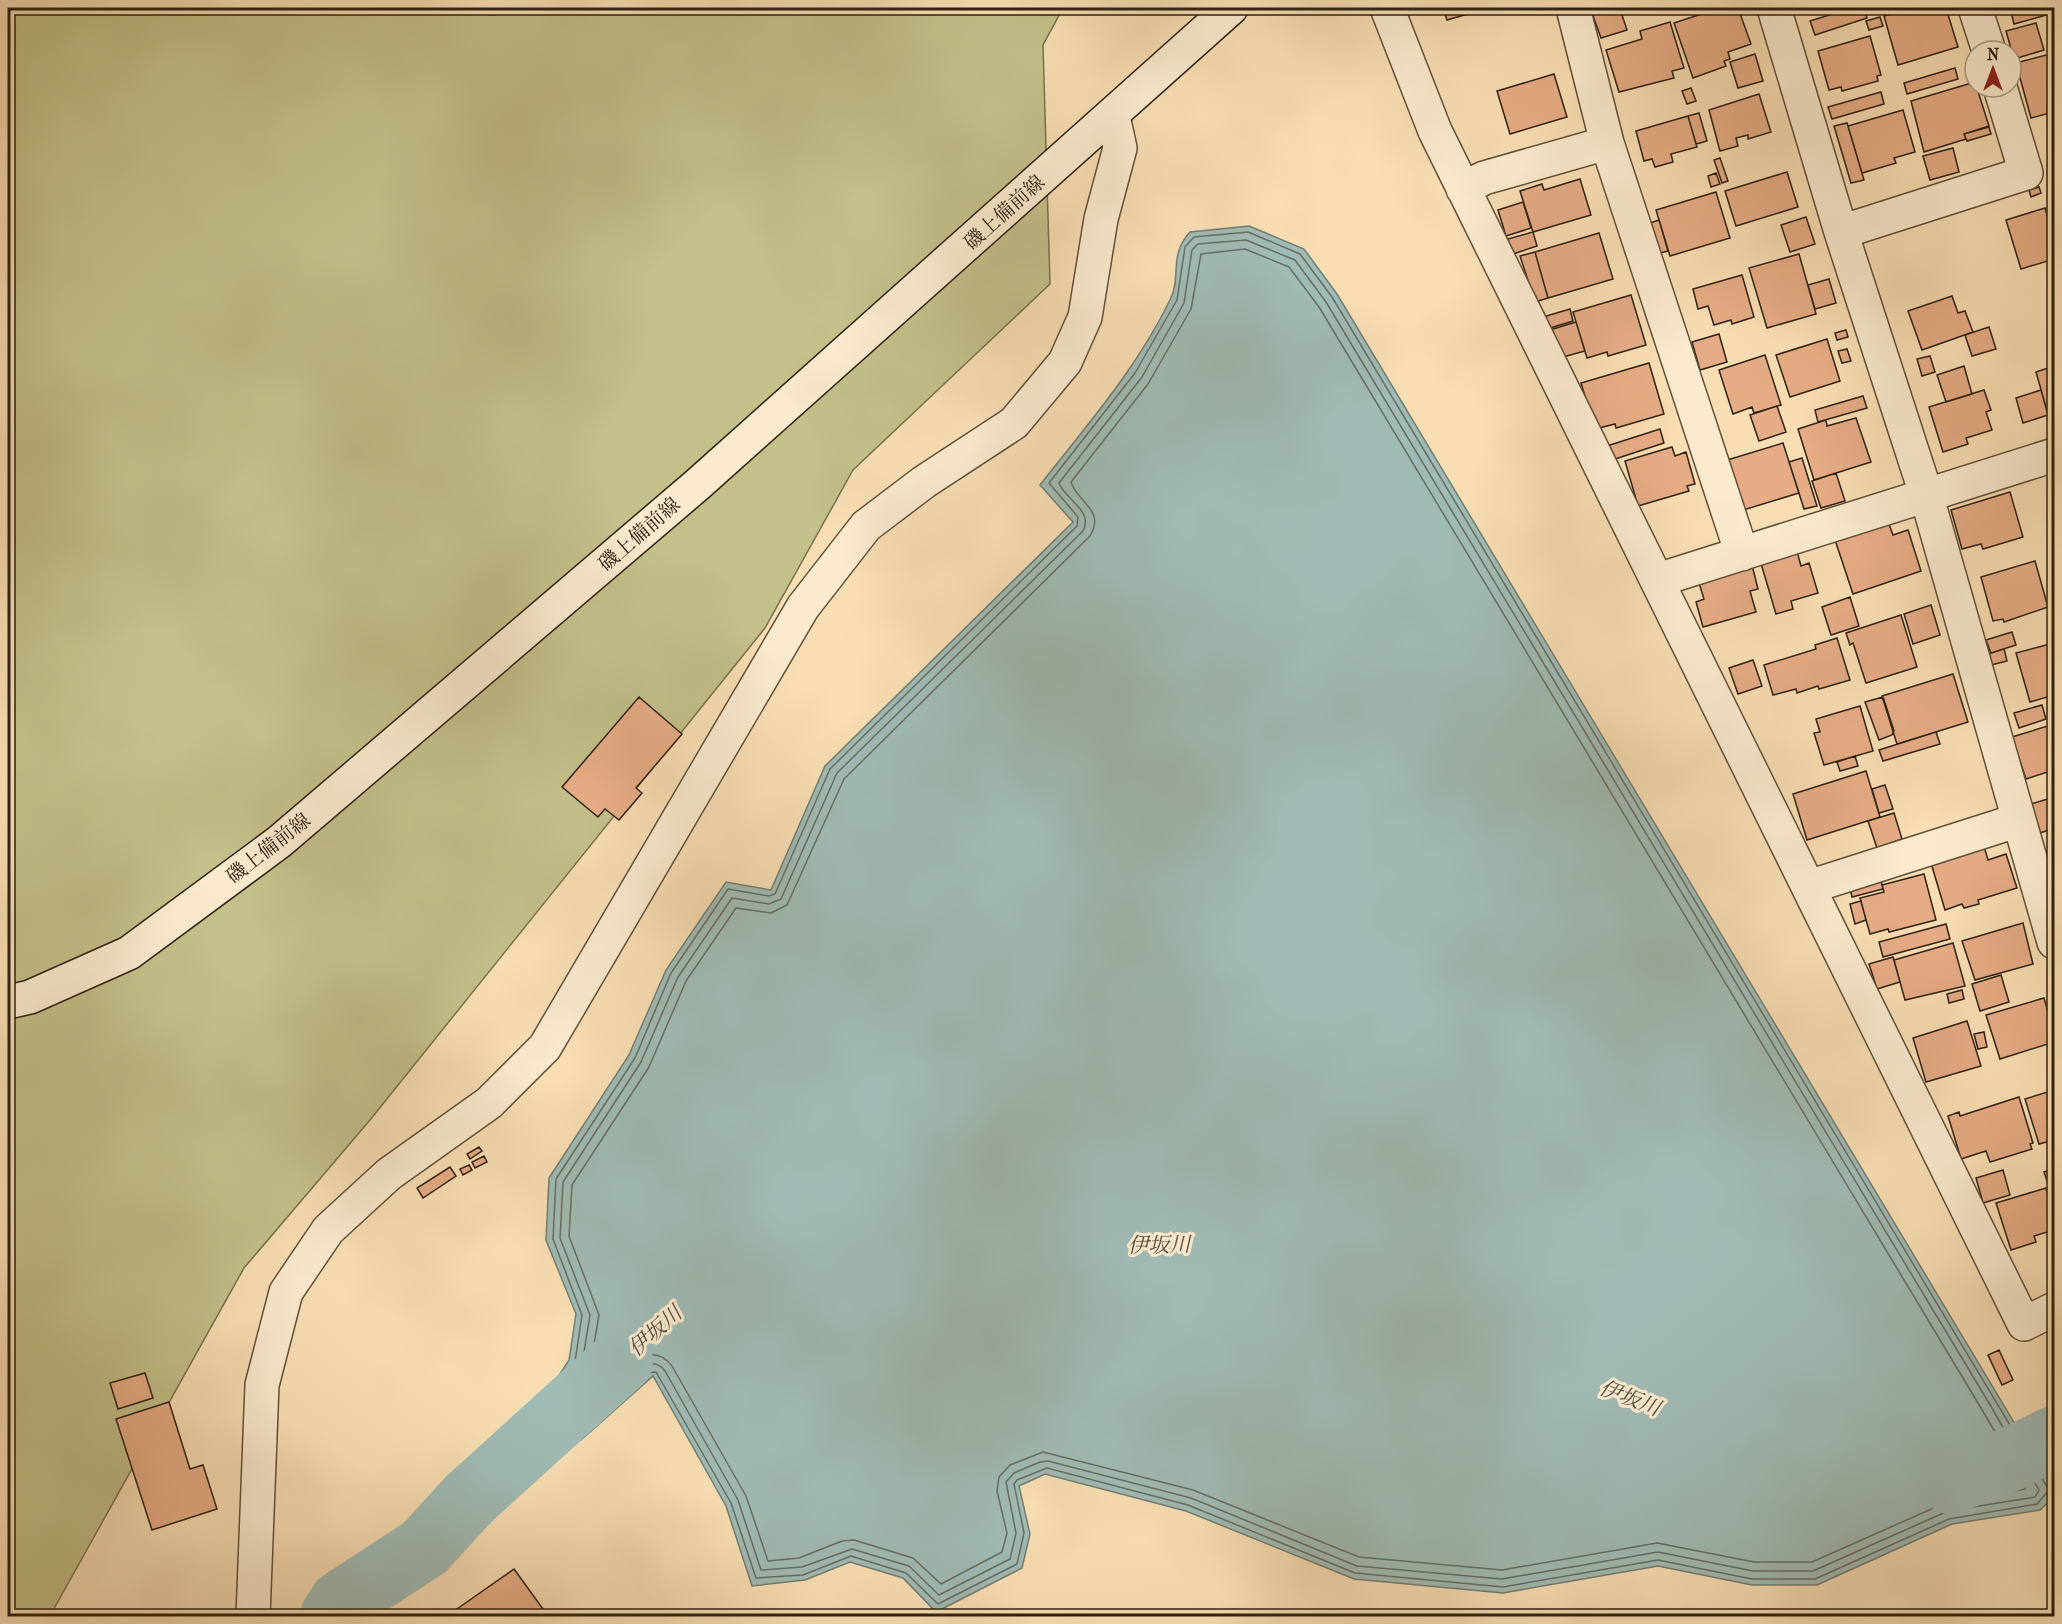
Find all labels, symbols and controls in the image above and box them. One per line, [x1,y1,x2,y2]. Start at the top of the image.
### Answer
north arrow [1963,39,2023,99]
text: N [1987,45,2000,64]
street label: 磯上備前線 [959,170,1049,254]
street label: 磯上備前線 [594,493,685,576]
street label: 磯上備前線 [222,809,315,888]
water label: 伊坂川 [1127,1232,1193,1258]
water label: 伊坂川 [624,1300,688,1361]
water label: 伊坂川 [1596,1376,1666,1421]

